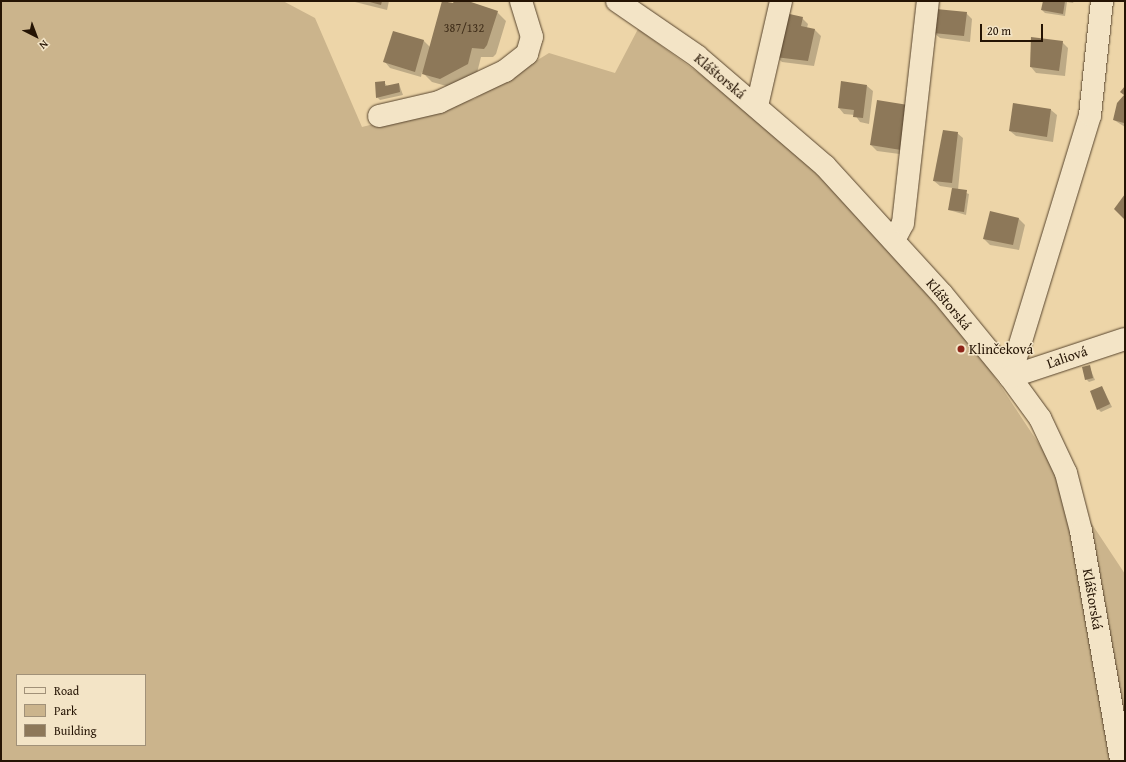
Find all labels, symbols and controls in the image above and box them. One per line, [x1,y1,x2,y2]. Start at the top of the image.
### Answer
north arrow [16,16,56,56]
scale bar [982,16,1045,42]
house number: 387/132 [444,21,484,35]
text: 20 m [987,22,1011,39]
text: N [36,37,52,53]
street label: Kláštorská [691,50,749,102]
street label: Kláštorská [923,275,975,333]
place label: Klinčeková [969,341,1033,357]
street label: Ľaliová [1045,342,1089,372]
marker: Klinčeková [956,344,966,354]
street label: Kláštorská [1079,567,1107,631]
legend [16,674,146,746]
text: Road [54,682,79,699]
text: Park [54,702,77,719]
text: Building [54,722,97,739]

